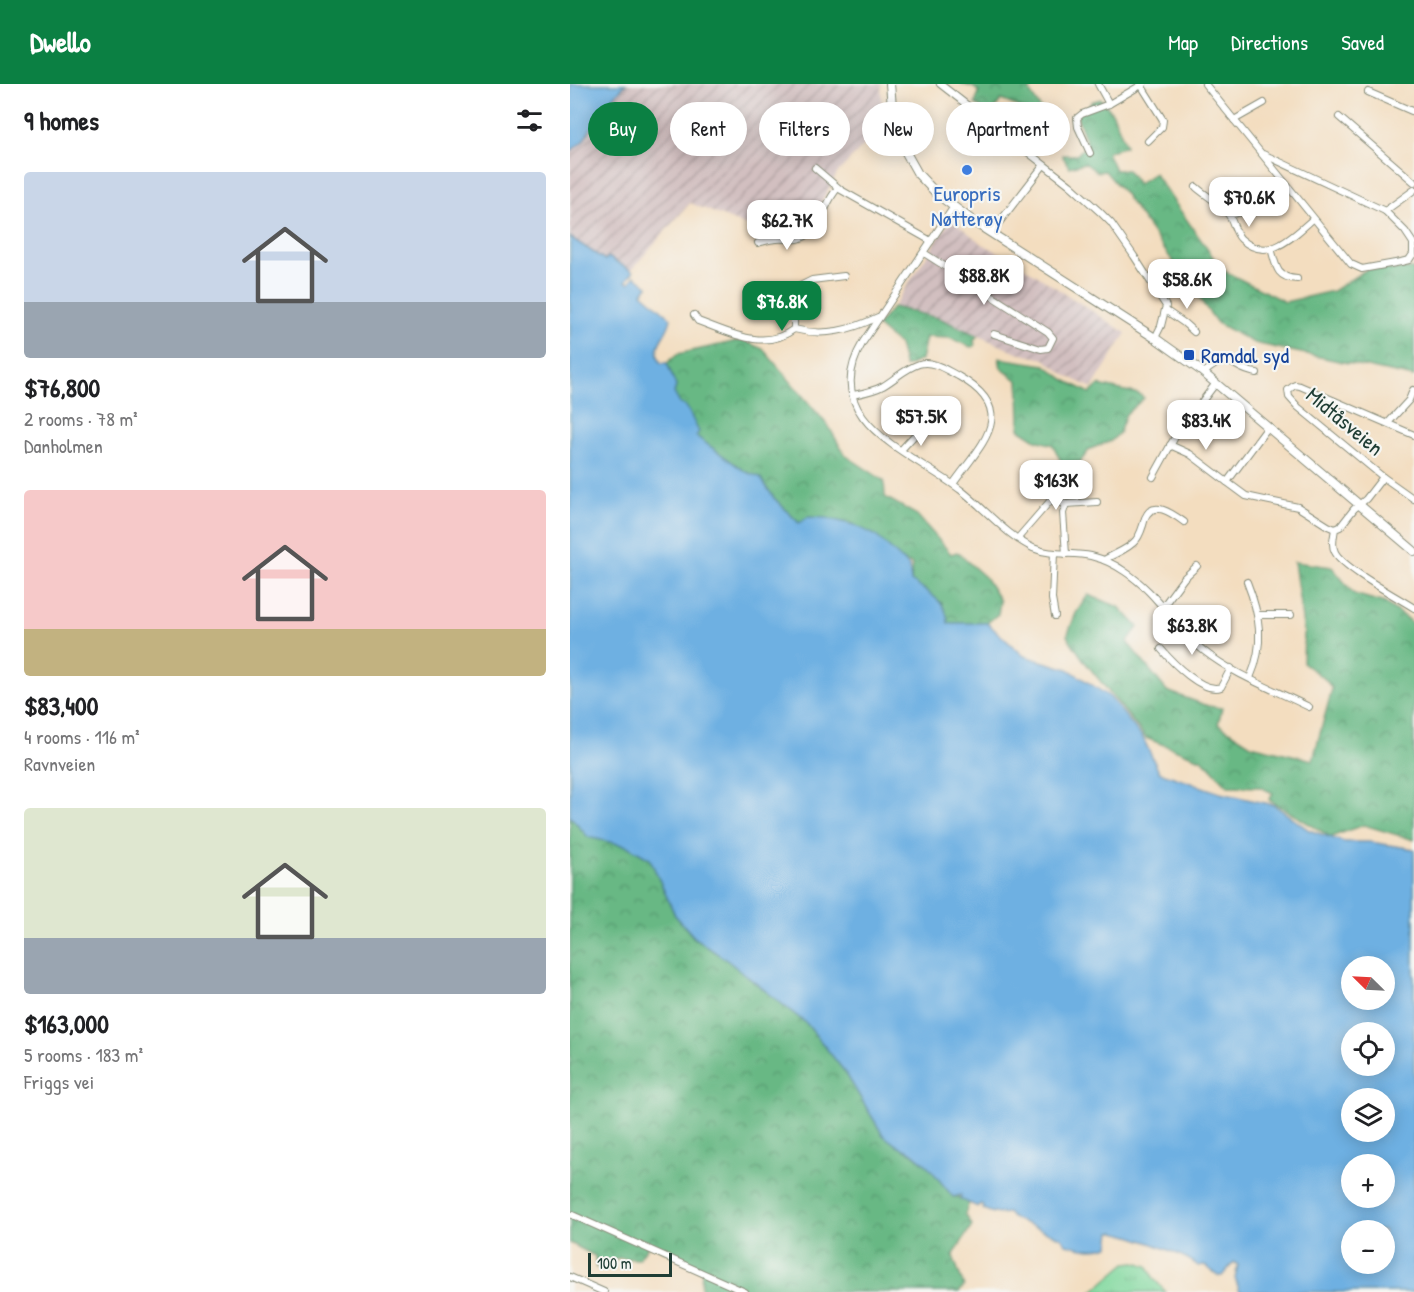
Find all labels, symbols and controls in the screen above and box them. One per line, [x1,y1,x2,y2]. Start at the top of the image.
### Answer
text: Dwello [30,23,91,61]
text: Map [1168,28,1198,57]
text: Directions [1231,28,1308,57]
text: Saved [1341,28,1384,57]
chip: Buy [588,102,658,156]
chip: Rent [670,102,747,156]
chip: Filters [759,102,850,156]
chip: New [862,102,934,156]
chip: Apartment [946,102,1070,156]
text: 9 homes [24,103,99,138]
icon: filters [513,104,546,137]
marker: Europris Nøtterøy [960,163,974,177]
pin: $70.6K [1200,177,1298,228]
place label: Europris Nøtterøy [931,178,1003,233]
text: $70.6K [1223,183,1275,210]
pin: $62.7K [738,200,836,251]
text: $62.7K [761,206,813,233]
icon: home [231,211,339,319]
pin: $88.8K [935,255,1033,306]
pin: $58.6K [1138,259,1236,310]
text: $88.8K [959,261,1009,288]
text: $58.6K [1162,265,1212,292]
pin: $76.8K [733,281,831,332]
text: $76.8K [756,287,808,314]
place label: Ramdal syd [1201,340,1289,370]
marker: Ramdal syd [1182,348,1196,362]
text: $76,800 [24,370,100,405]
street label: Midtåsveien [1300,380,1390,462]
pin: $57.5K [872,396,970,447]
pin: $83.4K [1157,400,1255,451]
text: $57.5K [895,402,947,429]
text: 2 rooms · 78 m² [24,405,138,432]
text: $83.4K [1181,406,1231,433]
text: Danholmen [24,432,103,459]
pin: $163K [1014,460,1098,511]
text: $163K [1034,466,1078,493]
icon: home [231,529,339,637]
pin: $63.8K [1143,605,1241,656]
text: $63.8K [1167,611,1217,638]
text: $83,400 [24,688,98,723]
text: 4 rooms · 116 m² [24,723,140,750]
text: Ravnveien [24,750,95,777]
icon: home [231,847,339,955]
north arrow [1341,956,1395,1010]
map controls [1341,956,1395,1274]
text: $163,000 [24,1006,109,1041]
button: locate [1341,1022,1395,1076]
text: 5 rooms · 183 m² [24,1041,143,1068]
text: Friggs vei [24,1068,94,1095]
button: layers [1341,1088,1395,1142]
button: + [1341,1154,1395,1208]
button: − [1341,1220,1395,1274]
scale bar [588,1250,672,1278]
text: 100 m [597,1252,632,1274]

